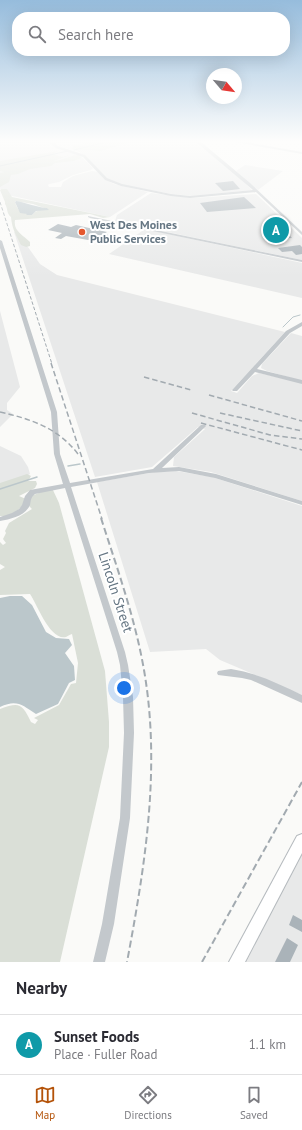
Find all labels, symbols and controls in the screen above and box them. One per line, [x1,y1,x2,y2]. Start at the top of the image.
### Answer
search box [12,12,290,56]
icon: search [26,23,48,45]
text: Search here [58,25,134,44]
north arrow [206,68,242,104]
pin: A [263,215,289,245]
place label: West Des Moines Public Services [90,217,177,246]
marker: West Des Moines Public Services [77,227,87,237]
street label: Lincoln Street [95,550,138,635]
your location [114,678,134,698]
text: Nearby [16,977,67,999]
text: Sunset Foods [54,1027,139,1046]
text: A [25,1036,33,1053]
text: 1.1 km [249,1036,286,1053]
text: Place · Fuller Road [54,1046,157,1063]
tab: Map [34,1084,56,1122]
tab: Directions [124,1084,172,1122]
tab: Saved [240,1084,268,1122]

